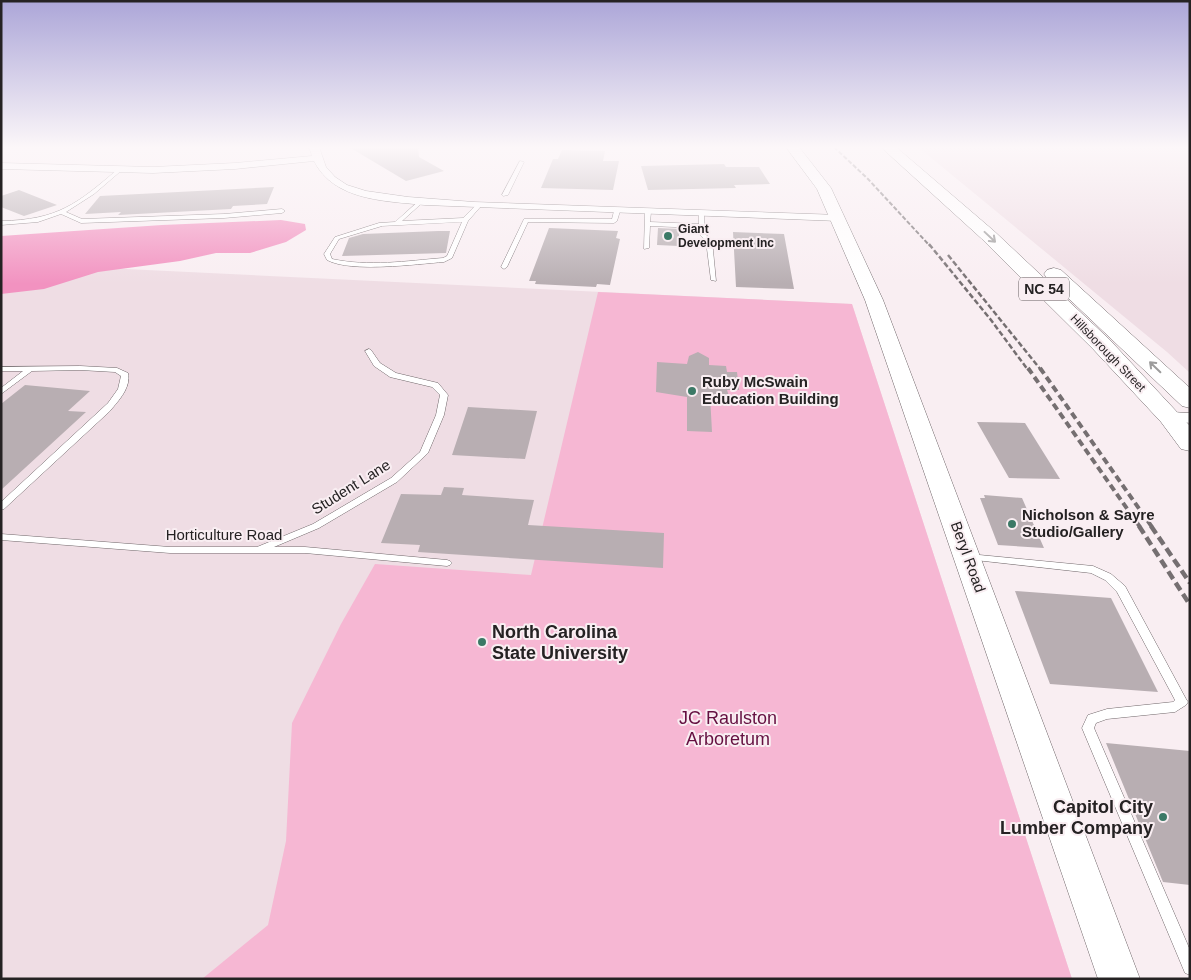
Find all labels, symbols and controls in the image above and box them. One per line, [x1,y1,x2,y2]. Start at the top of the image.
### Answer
place label: Giant Development Inc [678,222,774,250]
marker: Giant Development Inc [662,230,674,242]
one-way arrow [984,231,997,243]
road number: NC 54 [1019,278,1069,300]
street label: Hillsborough Street [1068,311,1149,395]
one-way arrow [1148,361,1161,373]
place label: Ruby McSwain Education Building [702,373,839,407]
marker: Ruby McSwain Education Building [686,385,698,397]
street label: Student Lane [308,456,393,517]
place label: Nicholson & Sayre Studio/Gallery [1022,506,1155,540]
marker: Nicholson & Sayre Studio/Gallery [1006,518,1018,530]
street label: Beryl Road [948,519,989,595]
street label: Horticulture Road [166,526,282,543]
place label: North Carolina State University [492,622,628,663]
marker: North Carolina State University [476,636,488,648]
park label: JC Raulston Arboretum [679,708,777,749]
place label: Capitol City Lumber Company [1000,797,1153,838]
marker: Capitol City Lumber Company [1157,811,1169,823]

